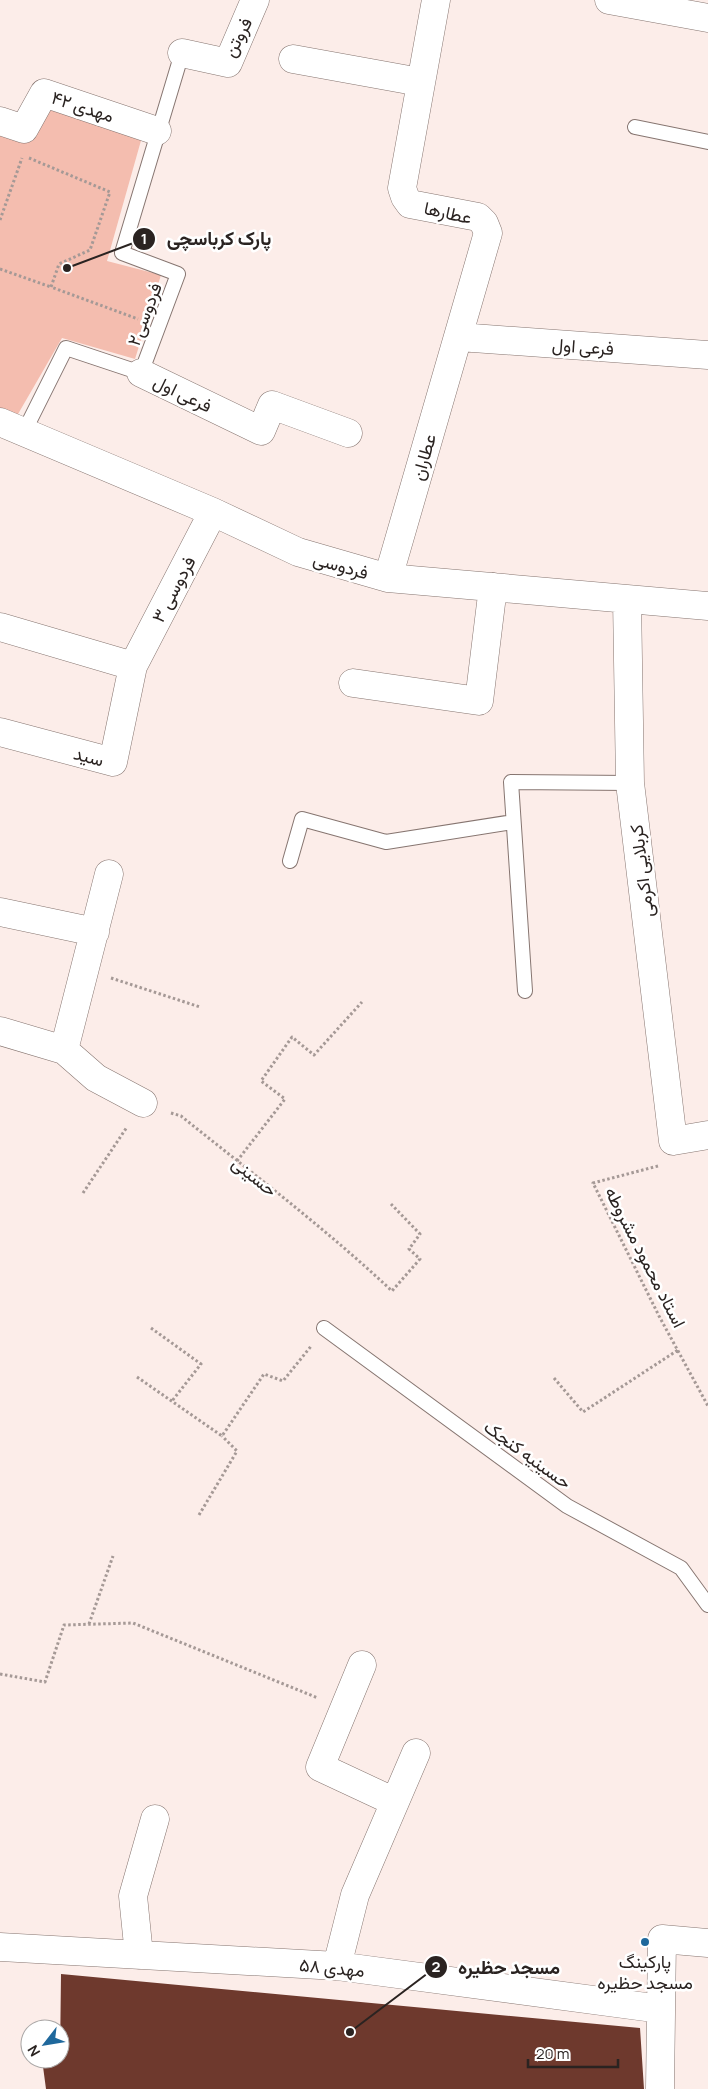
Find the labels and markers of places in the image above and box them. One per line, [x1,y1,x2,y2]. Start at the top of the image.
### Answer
callout: پارک کرباسچی [131,222,281,256]
marker: پارکینگ مسجد حظیره [639,1936,651,1948]
place label: پارکینگ مسجد حظیره [597,1949,693,1994]
callout: مسجد حظیره [423,1950,570,1984]

